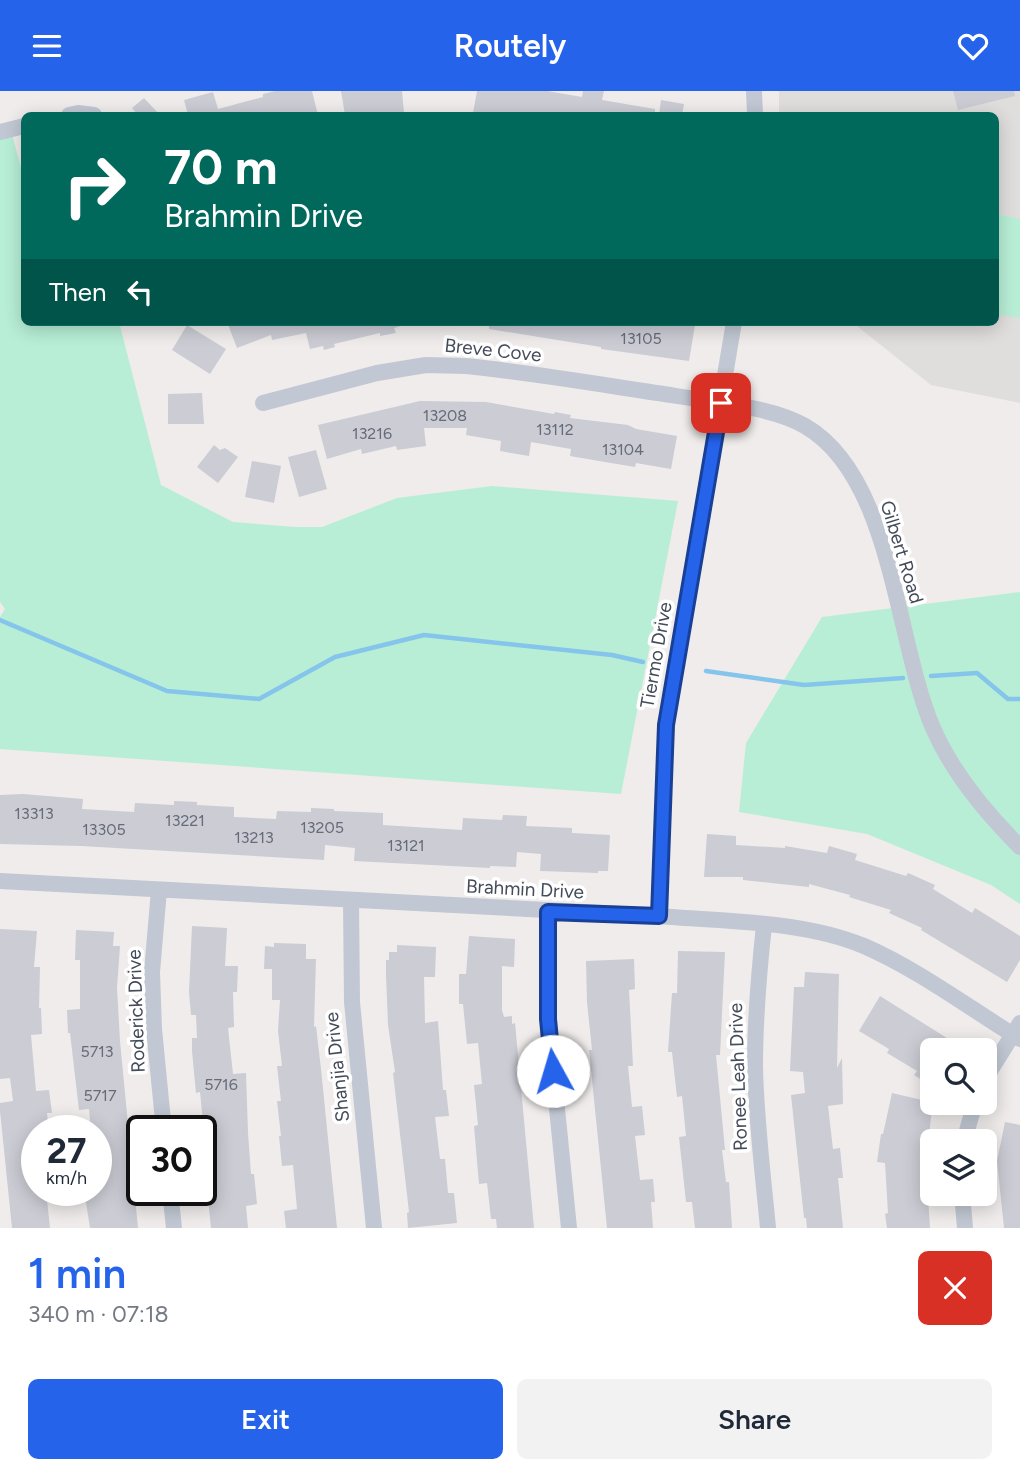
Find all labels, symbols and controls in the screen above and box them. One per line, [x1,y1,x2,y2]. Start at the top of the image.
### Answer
icon: menu [28,27,66,65]
text: Routely [454,27,566,65]
icon: heart [954,27,992,65]
text: 70 m [164,137,277,196]
icon: right [49,140,140,231]
text: Brahmin Drive [164,197,363,235]
icon: left [121,273,159,311]
text: Then [49,276,107,308]
house number: 13105 [620,329,662,348]
street label: Breve Cove [443,333,543,367]
pin [691,373,751,433]
icon: arrive [702,384,740,422]
house number: 13208 [423,406,467,425]
house number: 13112 [536,420,574,439]
house number: 13216 [352,424,392,443]
house number: 13104 [602,440,644,459]
street label: Gilbert Road [875,498,929,606]
street label: Tiermo Drive [635,600,677,710]
house number: 13313 [14,804,54,823]
house number: 13221 [165,811,205,830]
house number: 13205 [300,818,344,837]
house number: 13305 [82,820,126,839]
house number: 13213 [234,828,274,847]
house number: 13121 [387,836,425,855]
street label: Brahmin Drive [465,874,585,904]
street label: Roderick Drive [122,949,150,1073]
street label: Ronee Leah Drive [724,1003,752,1151]
street label: Shanjia Drive [320,1011,354,1123]
position arrow [516,1034,590,1108]
map controls [920,1038,997,1206]
button: search [920,1038,997,1115]
house number: 5713 [80,1042,114,1061]
house number: 5716 [204,1075,238,1094]
house number: 5717 [84,1086,117,1105]
speed limit sign: 30 [126,1115,217,1206]
button: layers [920,1129,997,1206]
text: 27 [47,1130,86,1172]
text: km/h [46,1167,87,1189]
text: 1 min [28,1248,126,1299]
button: close [918,1251,992,1325]
text: 340 m · 07:18 [28,1300,169,1328]
button: Exit [28,1379,503,1459]
button: Share [517,1379,992,1459]

